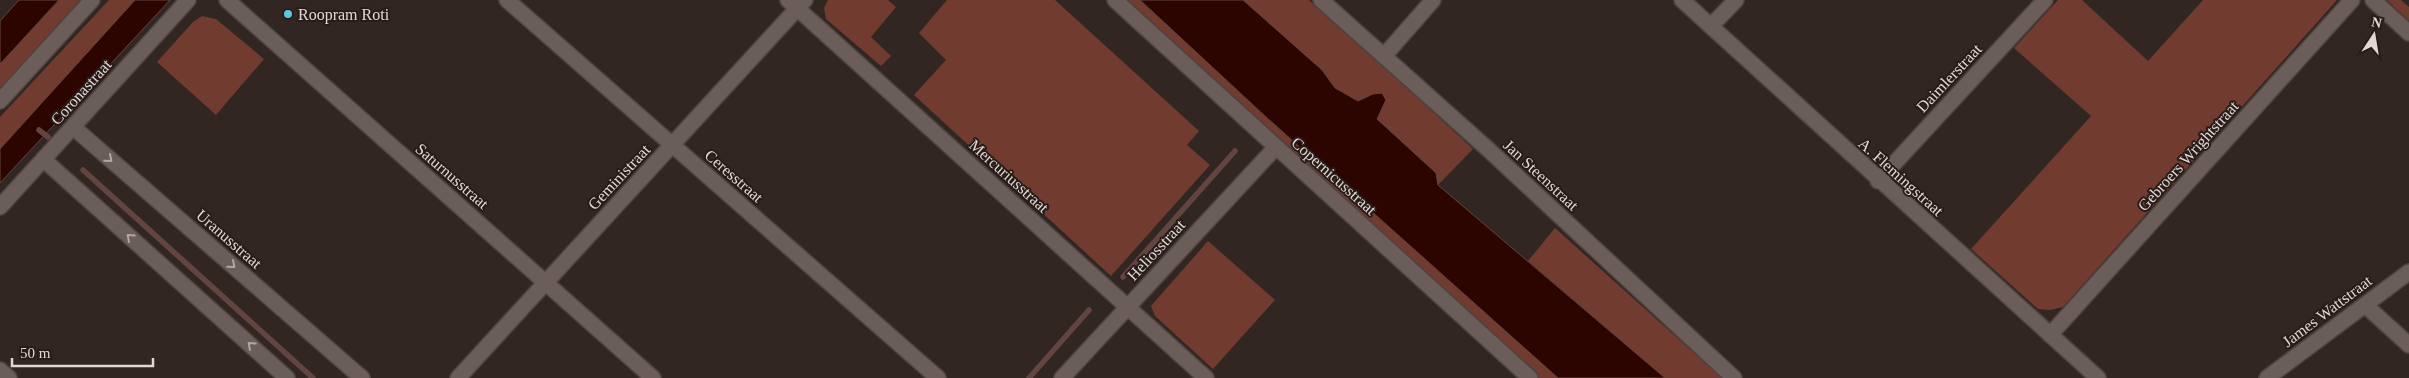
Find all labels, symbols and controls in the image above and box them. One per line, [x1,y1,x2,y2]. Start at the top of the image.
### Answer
place label: Roopram Roti [298,6,390,24]
marker: Roopram Roti [282,8,294,20]
north arrow [2349,10,2399,60]
text: N [2370,14,2383,31]
street label: Daimlerstraat [1913,40,1985,116]
street label: Coronastraat [47,56,115,128]
street label: Gebroers Wrightstraat [2134,97,2243,215]
street label: Copernicusstraat [1288,134,1380,219]
street label: A. Flemingstraat [1855,135,1947,220]
street label: Mercuriusstraat [966,136,1052,216]
street label: Jan Steenstraat [1500,136,1582,214]
street label: Saturnusstraat [412,140,492,213]
street label: Geministraat [585,141,654,213]
street label: Ceresstraat [702,146,767,206]
one-way arrow [104,153,113,162]
street label: Uranusstraat [193,206,266,272]
street label: Heliosstraat [1124,216,1189,284]
one-way arrow [126,234,135,243]
one-way arrow [227,260,236,269]
street label: James Wattstraat [2279,272,2375,350]
scale bar [12,336,154,368]
one-way arrow [247,342,256,351]
text: 50 m [20,345,51,361]

